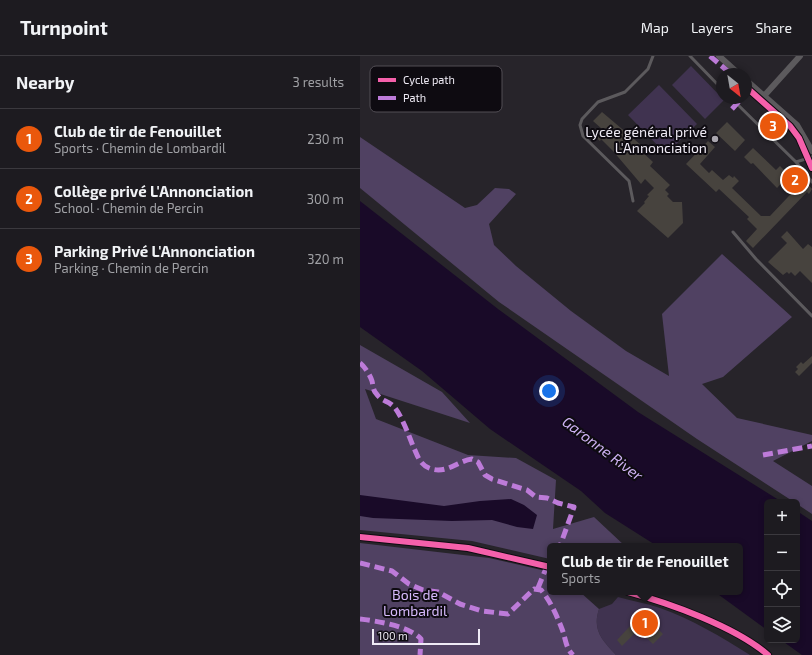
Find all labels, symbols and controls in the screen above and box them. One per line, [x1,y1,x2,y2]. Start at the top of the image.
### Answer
text: Turnpoint [20,16,108,39]
text: Map [641,19,669,36]
text: Layers [691,19,733,36]
text: Share [755,19,792,36]
legend [370,66,502,112]
north arrow [716,68,752,104]
text: Nearby [16,72,74,92]
text: Cycle path [403,73,455,86]
text: 3 results [293,74,344,90]
text: Path [403,91,426,104]
pin: 3 [760,111,786,141]
text: Club de tir de Fenouillet [54,122,221,140]
place label: Lycée général privé L'Annonciation [585,123,707,156]
text: 1 [26,131,32,147]
text: 230 m [307,131,344,147]
marker: Lycée général privé L'Annonciation [710,134,720,144]
text: Sports · Chemin de Lombardil [54,140,226,156]
pin: 2 [782,165,808,195]
text: Collège privé L'Annonciation [54,182,253,200]
text: 2 [25,191,33,207]
text: 300 m [307,191,344,207]
text: School · Chemin de Percin [54,200,203,216]
text: Parking Privé L'Annonciation [54,242,255,260]
text: 3 [25,251,33,267]
text: 320 m [307,251,344,267]
text: Parking · Chemin de Percin [54,260,209,276]
your location [539,381,559,401]
water label: Garonne River [559,412,648,485]
map controls [764,499,800,643]
button: + [764,499,800,535]
button: − [764,535,800,571]
popup [547,543,743,595]
text: Club de tir de Fenouillet [561,552,729,570]
text: Sports [561,570,600,586]
button: locate [764,571,800,607]
park label: Bois de Lombardil [383,586,448,619]
button: layers [764,607,800,643]
pin: 1 [632,608,658,638]
scale bar [372,627,480,646]
text: 100 m [378,629,408,642]

